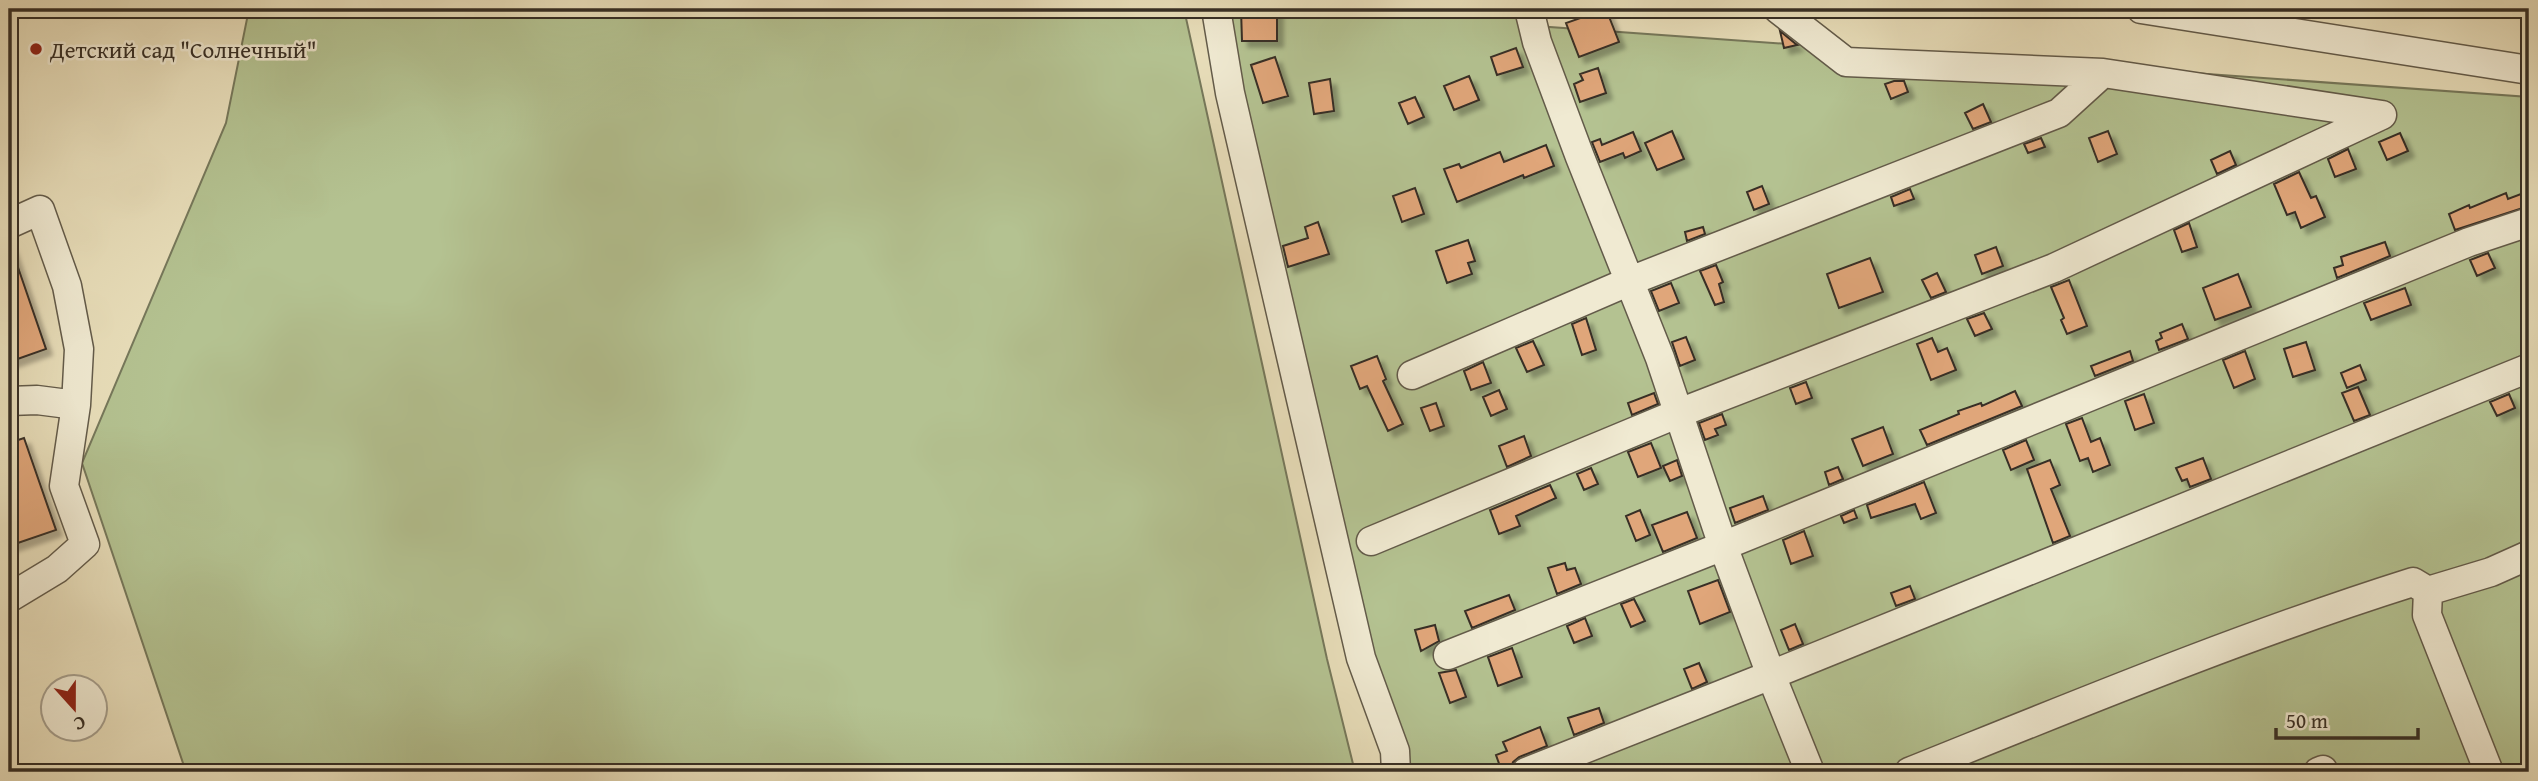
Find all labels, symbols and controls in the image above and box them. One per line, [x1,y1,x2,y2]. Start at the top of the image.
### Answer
place label: Детский сад "Солнечный" [49,33,317,66]
marker: Детский сад "Солнечный" [28,41,44,57]
north arrow [38,672,108,742]
scale bar [2276,697,2417,741]
text: 50 m [2286,705,2328,736]
text: С [70,709,90,739]

